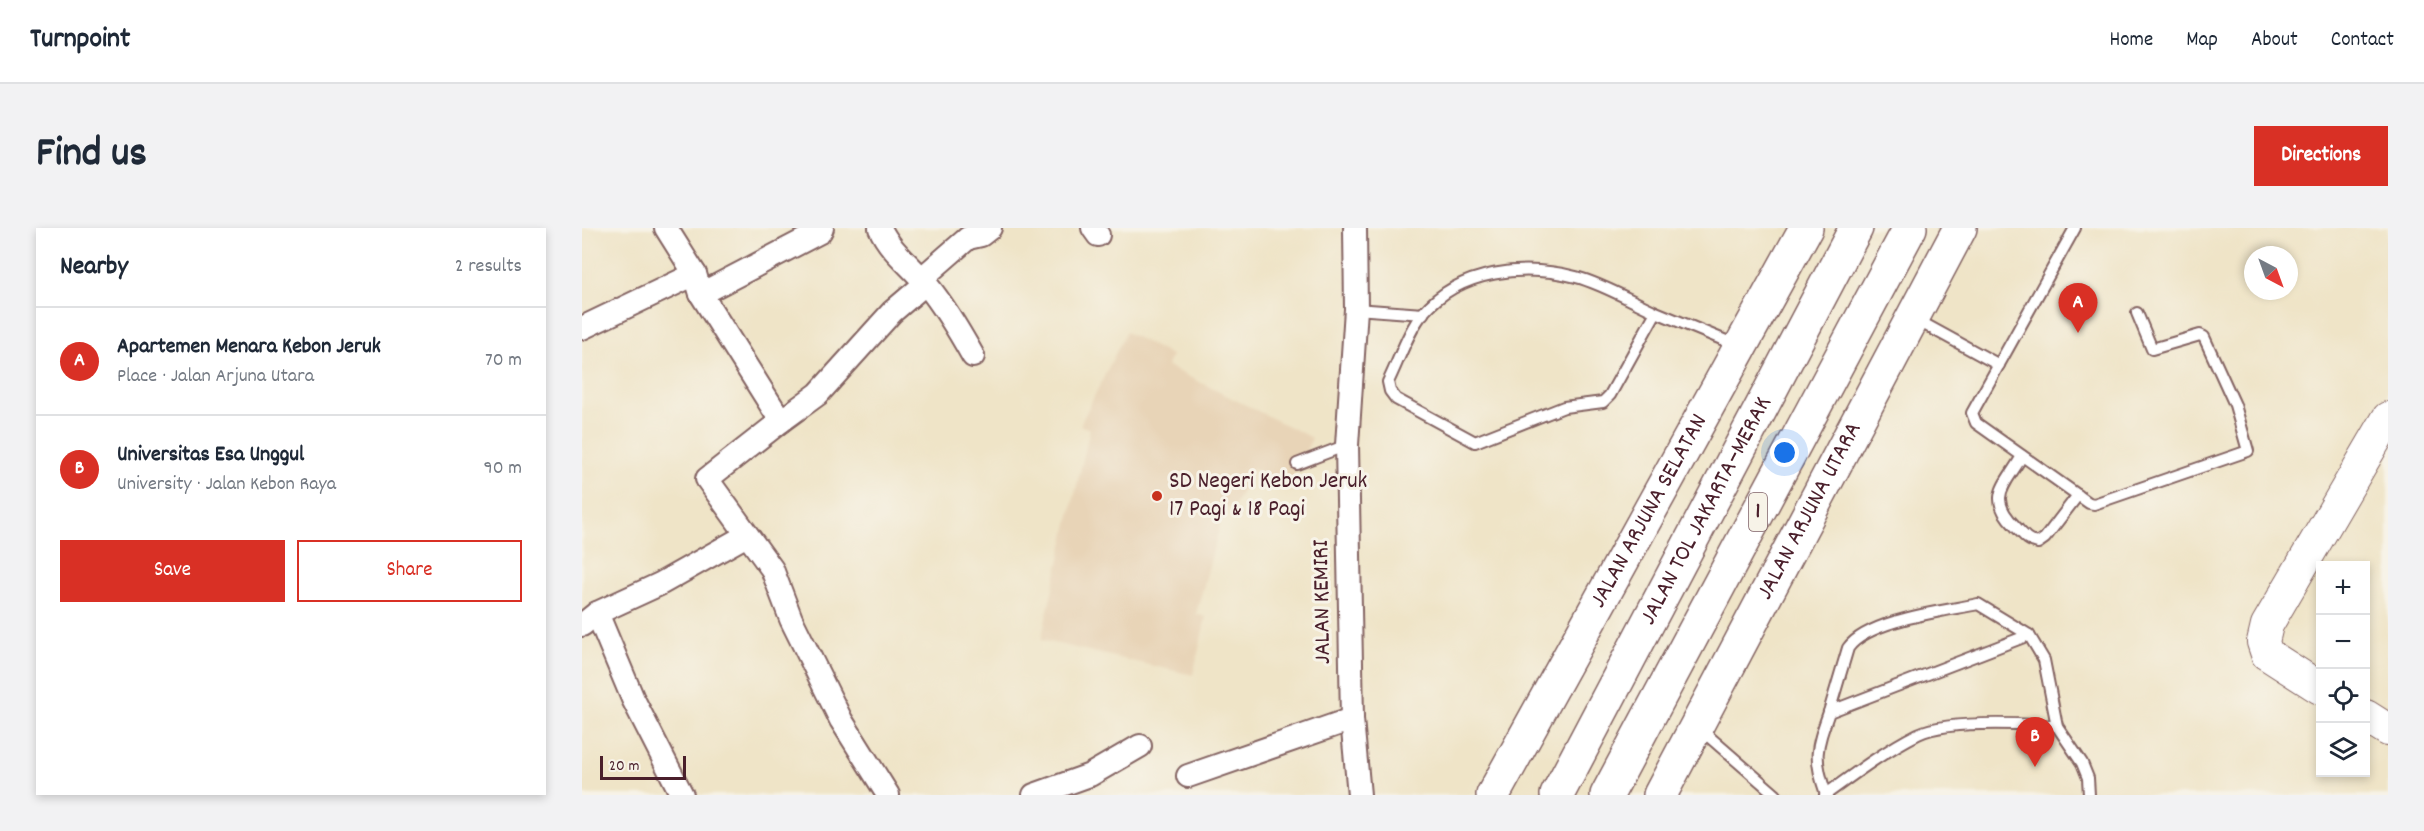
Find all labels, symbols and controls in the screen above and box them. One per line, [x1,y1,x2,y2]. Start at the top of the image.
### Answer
text: Turnpoint [30,21,130,61]
text: Home [2109,26,2153,56]
text: Map [2186,26,2218,56]
text: About [2251,26,2298,56]
text: Contact [2331,26,2394,56]
text: Find us [36,126,147,186]
button: Directions [2254,126,2388,186]
north arrow [2244,246,2298,300]
text: Nearby [60,249,128,286]
text: 2 results [455,253,522,281]
pin: A [2058,284,2098,333]
text: Apartemen Menara Kebon Jeruk [117,332,381,363]
text: A [74,347,85,375]
text: 70 m [485,347,522,375]
text: Place · Jalan Arjuna Utara [117,363,314,391]
street label: JALAN TOL JAKARTA–MERAK [1632,391,1781,631]
street label: JALAN ARJUNA SELATAN [1582,408,1717,614]
street label: JALAN ARJUNA UTARA [1749,416,1871,606]
your location [1770,438,1799,467]
text: Universitas Esa Unggul [117,440,304,471]
text: B [75,455,84,483]
text: 90 m [484,455,522,483]
place label: SD Negeri Kebon Jeruk 17 Pagi & 18 Pagi [1169,465,1367,527]
text: University · Jalan Kebon Raya [117,471,336,499]
marker: SD Negeri Kebon Jeruk 17 Pagi & 18 Pagi [1150,489,1164,503]
road number: 1 [1749,493,1767,531]
street label: JALAN KEMIRI [1305,539,1341,665]
button: Save [60,540,285,602]
button: Share [297,540,522,602]
map controls [2316,561,2370,777]
button: + [2316,561,2370,615]
button: − [2316,615,2370,669]
button: locate [2316,669,2370,723]
pin: B [2016,718,2054,767]
button: layers [2316,723,2370,777]
scale bar [600,753,686,780]
text: 20 m [609,755,639,778]

